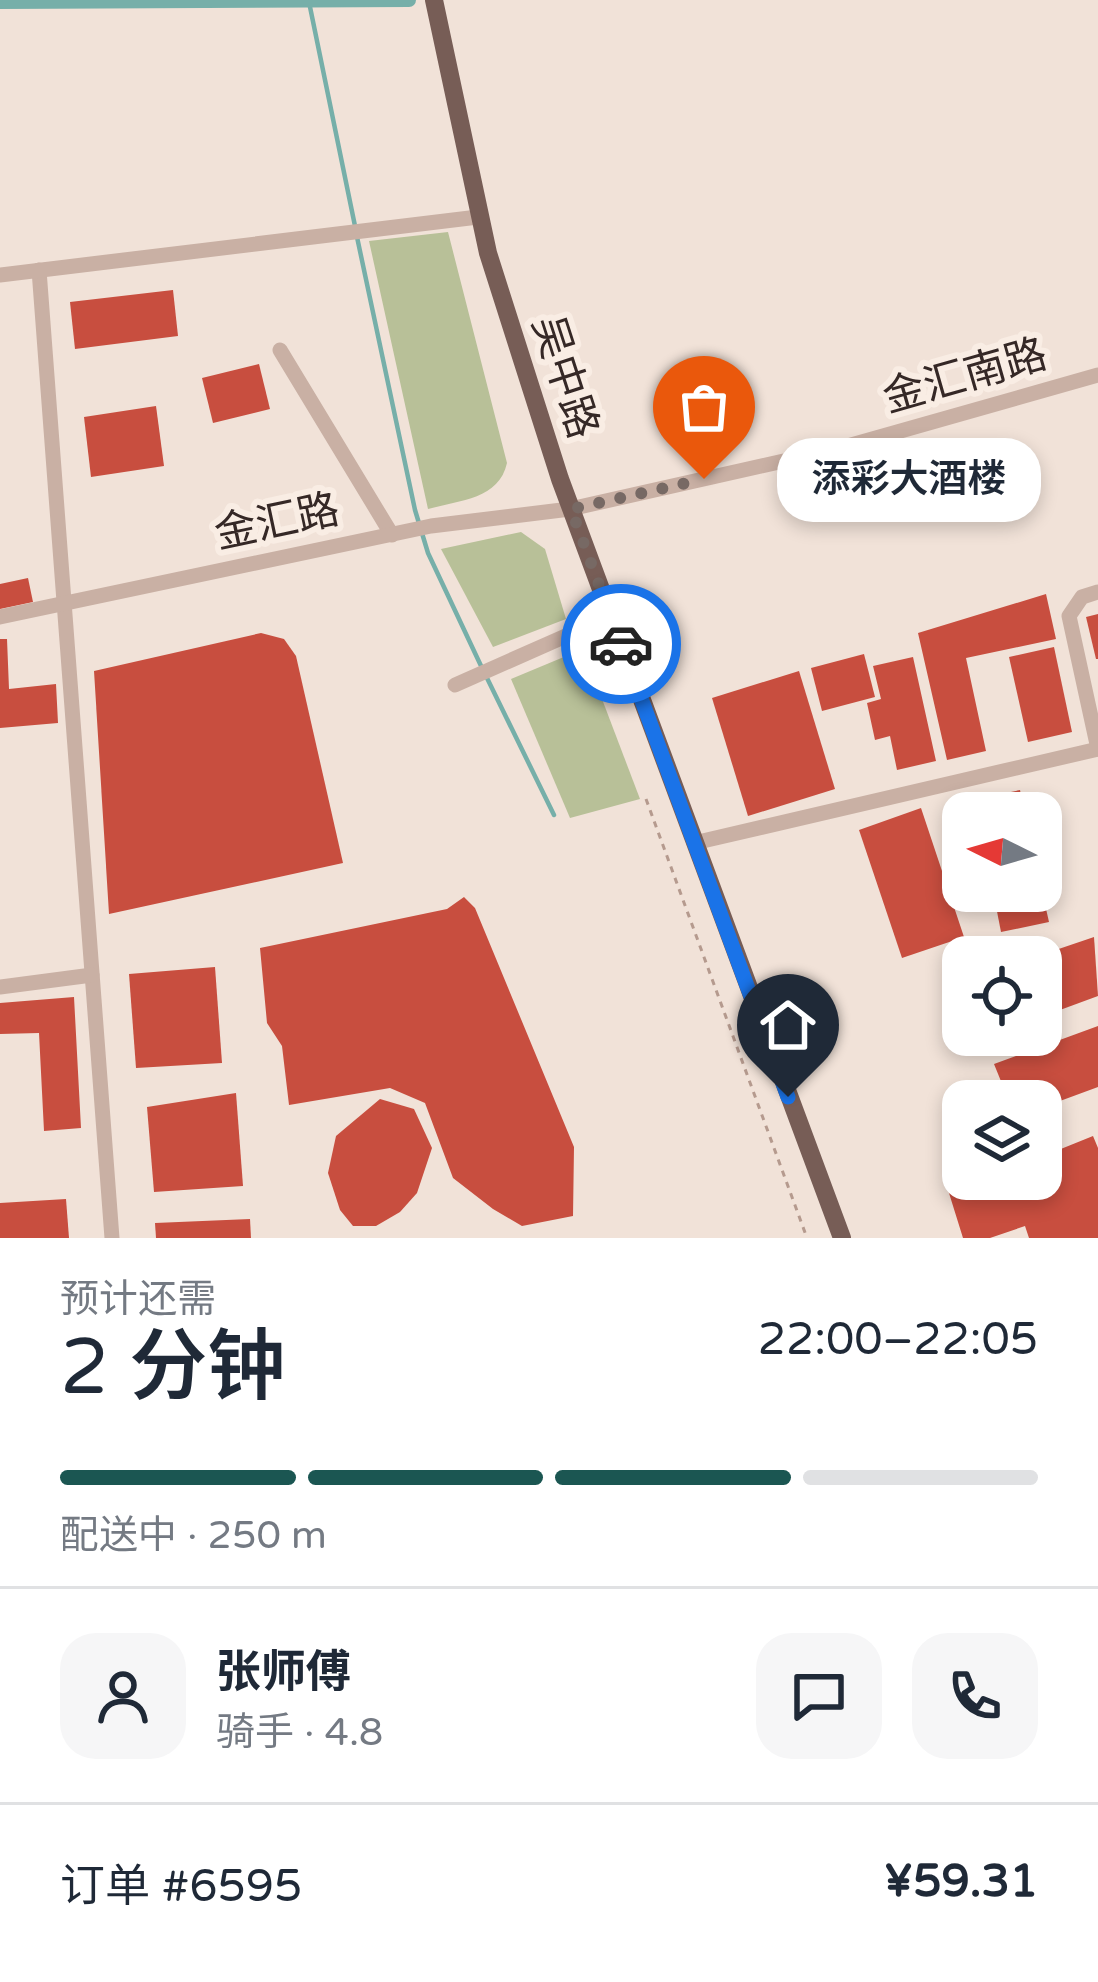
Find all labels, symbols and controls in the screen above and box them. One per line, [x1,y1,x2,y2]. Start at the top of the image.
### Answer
street label: 吴中路 [521,309,609,445]
street label: 金汇南路 [877,328,1053,424]
pin [653,356,755,479]
icon: bag [671,374,737,440]
callout: 添彩大酒楼 [776,437,1040,521]
text: 添彩大酒楼 [811,456,1007,503]
street label: 金汇路 [210,484,344,560]
courier [561,584,681,704]
icon: car [588,611,654,677]
north arrow [942,792,1062,912]
map controls [942,792,1062,1200]
button: locate [942,936,1062,1056]
pin [737,974,839,1097]
icon: home [755,992,821,1058]
button: layers [942,1080,1062,1200]
text: 预计还需 [60,1276,216,1323]
text: 22:00–22:05 [758,1313,1038,1367]
text: 2 分钟 [60,1321,285,1415]
text: 配送中 · 250 m [60,1512,327,1559]
button: person [60,1633,186,1759]
button: chat [756,1633,882,1759]
button: phone [912,1633,1038,1759]
text: 张师傅 [216,1646,351,1700]
text: 骑手 · 4.8 [216,1709,383,1756]
text: ¥59.31 [884,1855,1038,1909]
text: 订单 #6595 [60,1860,302,1914]

